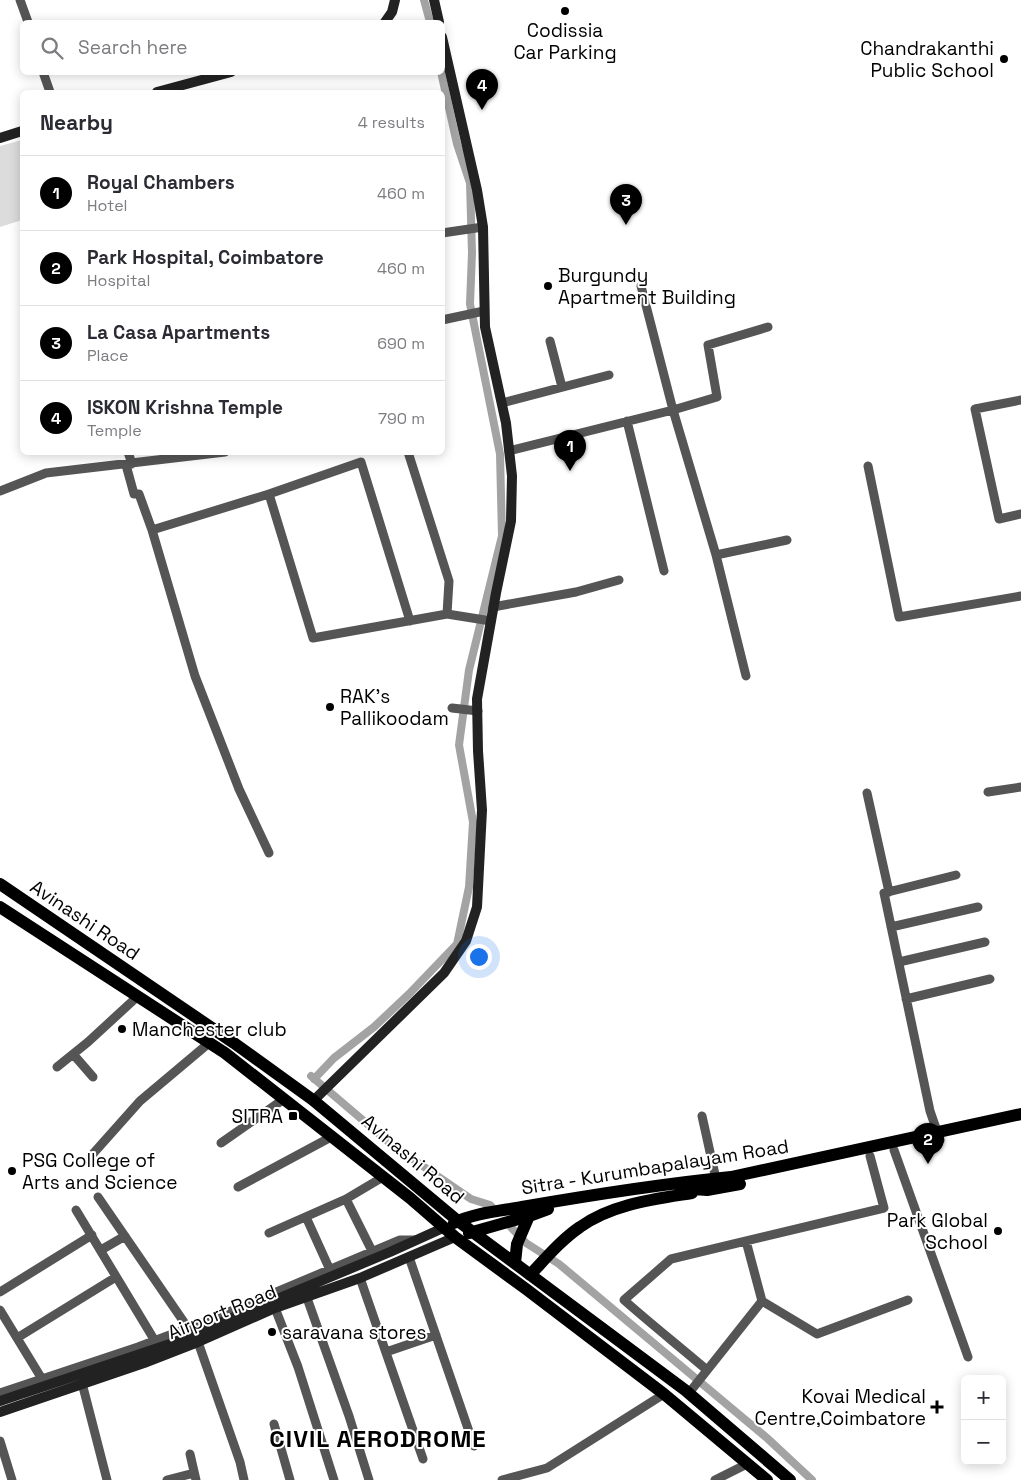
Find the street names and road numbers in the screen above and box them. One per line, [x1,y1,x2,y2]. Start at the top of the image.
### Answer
street label: Avinashi Road [25,874,145,966]
street label: Avinashi Road [356,1109,470,1209]
street label: Sitra - Kurumbapalayam Road [520,1134,790,1200]
street label: Airport Road [164,1279,280,1345]

